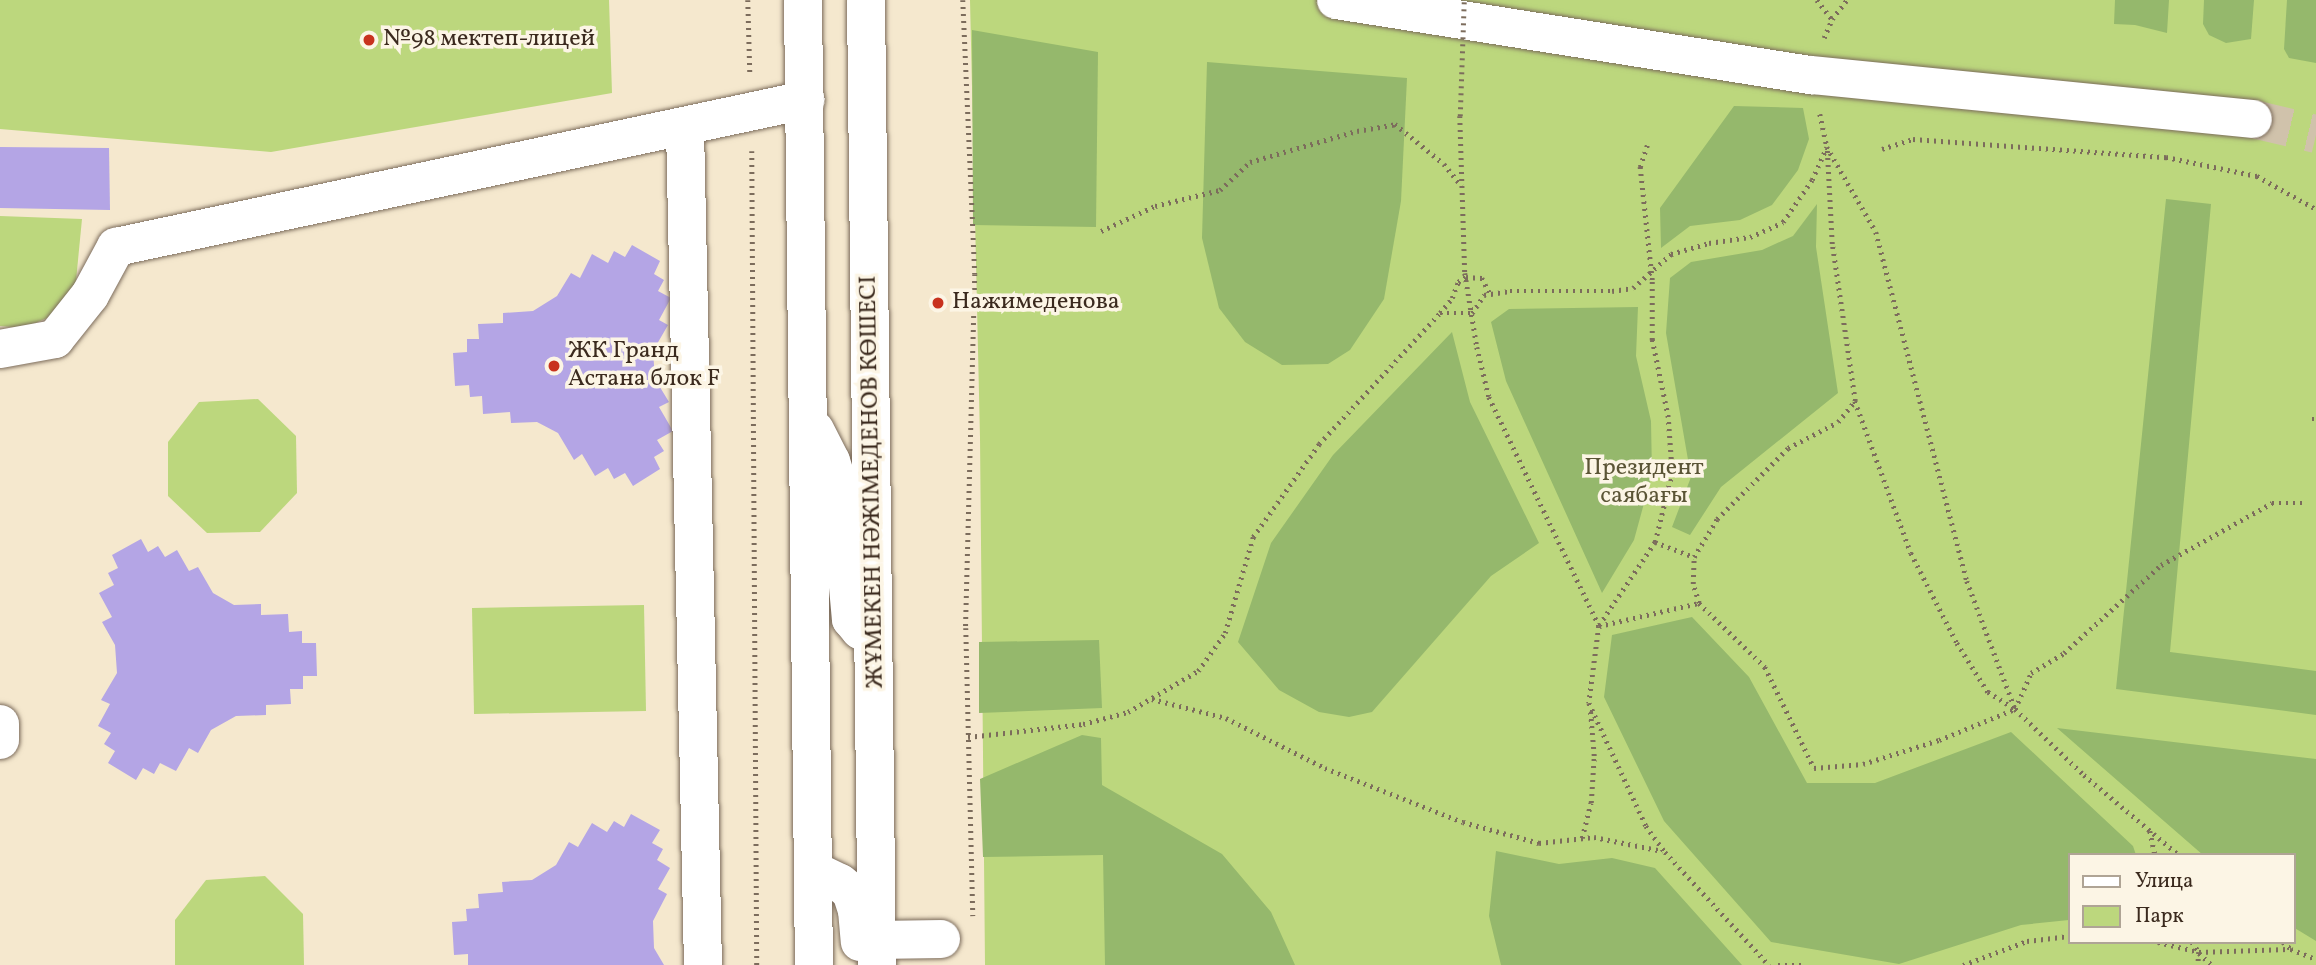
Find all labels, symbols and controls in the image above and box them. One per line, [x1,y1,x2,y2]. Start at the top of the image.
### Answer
place label: №98 мектеп-лицей [383,26,595,54]
marker: №98 мектеп-лицей [361,32,377,48]
street label: ЖҰМЕКЕН НӘЖІМЕДЕНОВ КӨШЕСІ [855,275,891,689]
place label: Нажимеденова [952,289,1120,317]
marker: Нажимеденова [930,295,946,311]
place label: ЖК Гранд Астана блок F [568,338,720,394]
marker: ЖК Гранд Астана блок F [546,358,562,374]
park label: Президент саябағы [1584,455,1704,511]
legend [2068,853,2295,944]
text: Улица [2135,867,2193,896]
text: Парк [2135,902,2184,931]

